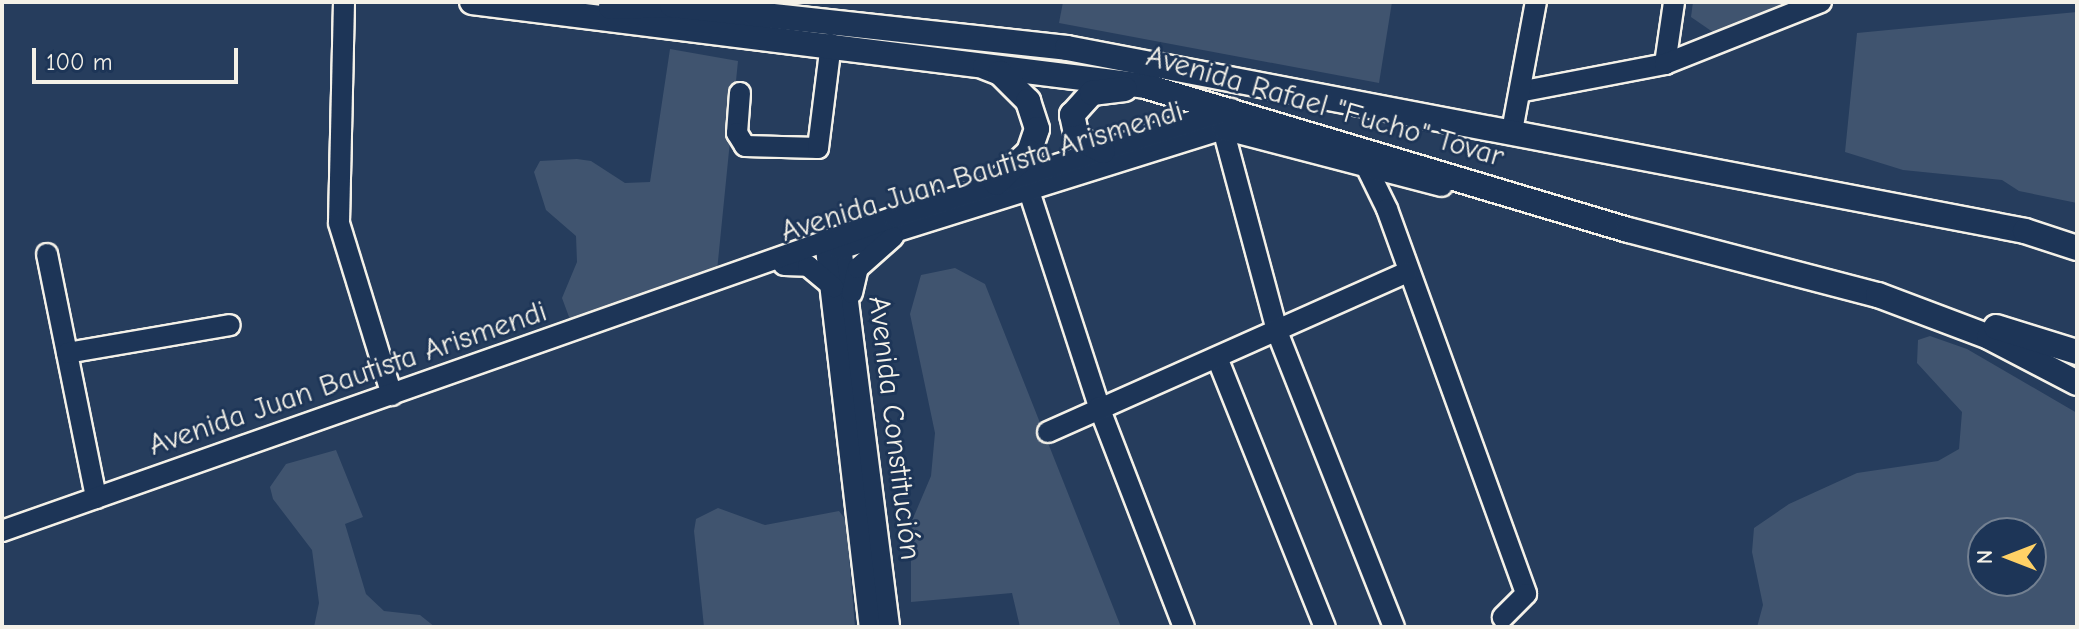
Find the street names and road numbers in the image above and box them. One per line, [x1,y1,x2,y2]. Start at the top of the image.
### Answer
street label: Avenida Rafael "Fucho" Tovar [1142,39,1508,175]
street label: Avenida Juan Bautista Arismendi [777,94,1187,250]
street label: Avenida Juan Bautista Arismendi [144,294,552,464]
street label: Avenida Constitución [860,294,928,562]

